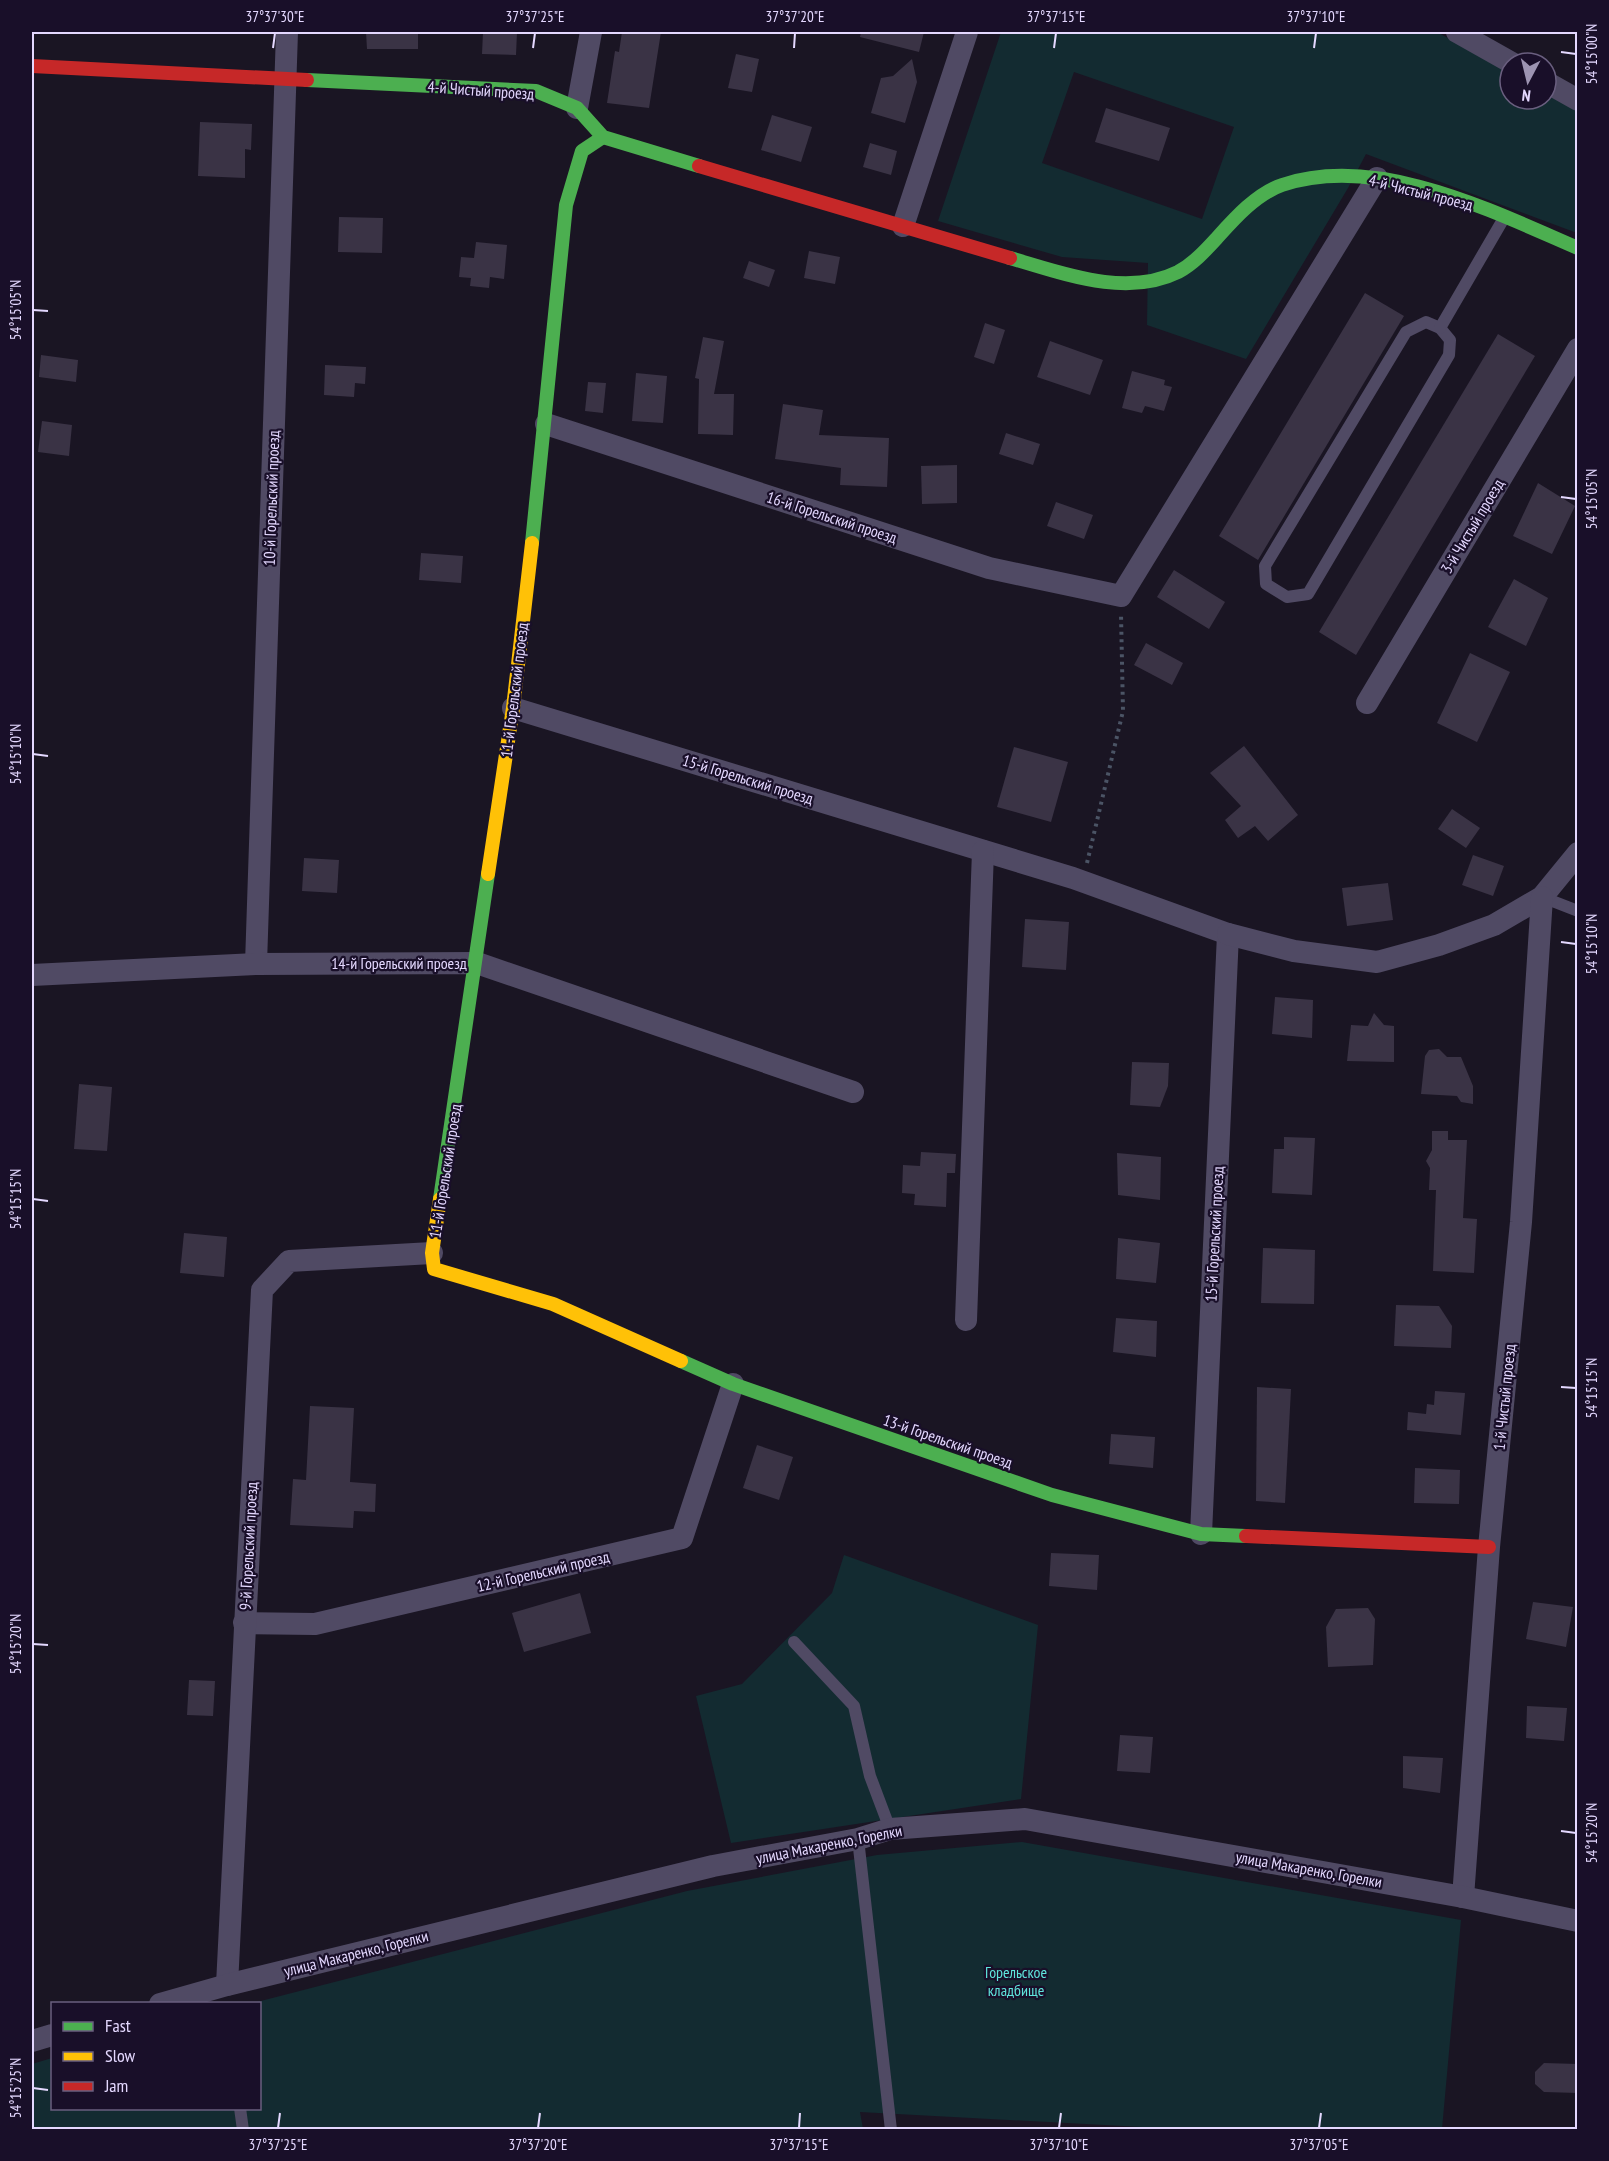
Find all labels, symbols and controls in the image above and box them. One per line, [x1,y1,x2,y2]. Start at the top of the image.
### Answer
text: 37°37'30"E [245,7,305,26]
text: 37°37'25"E [505,7,565,26]
text: 37°37'20"E [765,7,825,26]
text: 37°37'15"E [1026,7,1086,26]
text: 37°37'10"E [1286,7,1346,26]
text: 54°15'00"N [1582,24,1601,84]
north arrow [1498,51,1558,111]
street label: 4-й Чистый проезд [427,76,535,104]
text: N [1521,85,1532,106]
street label: 4-й Чистый проезд [1367,169,1475,215]
text: 54°15'05"N [6,280,25,340]
street label: 10-й Горельский проезд [259,430,283,566]
text: 54°15'05"N [1582,469,1601,529]
street label: 3-й Чистый проезд [1436,475,1508,577]
street label: 16-й Горельский проезд [764,487,900,547]
street label: 11-й Горельский проезд [496,621,532,759]
text: 54°15'10"N [6,724,25,784]
street label: 15-й Горельский проезд [680,750,816,808]
text: 54°15'10"N [1582,914,1601,974]
street label: 14-й Горельский проезд [331,953,467,973]
street label: 11-й Горельский проезд [425,1102,465,1240]
street label: 15-й Горельский проезд [1200,1166,1228,1302]
text: 54°15'15"N [6,1169,25,1229]
street label: 1-й Чистый проезд [1488,1343,1520,1451]
text: 54°15'15"N [1582,1358,1601,1418]
street label: 13-й Горельский проезд [881,1409,1015,1473]
street label: 9-й Горельский проезд [235,1481,261,1611]
street label: 12-й Горельский проезд [475,1546,611,1596]
text: 54°15'20"N [6,1614,25,1674]
text: 54°15'20"N [1582,1803,1601,1863]
street label: улица Макаренко, Горелки [754,1820,904,1868]
street label: улица Макаренко, Горелки [1234,1846,1384,1892]
street label: улица Макаренко, Горелки [282,1925,430,1981]
park label: Горельское кладбище [985,1962,1047,2000]
legend [51,2002,261,2110]
text: Fast [105,2014,131,2037]
text: Slow [105,2044,136,2067]
text: 54°15'25"N [6,2058,25,2118]
text: Jam [104,2074,128,2097]
text: 37°37'25"E [248,2135,308,2154]
text: 37°37'20"E [508,2135,568,2154]
text: 37°37'15"E [769,2135,829,2154]
text: 37°37'10"E [1029,2135,1089,2154]
text: 37°37'05"E [1289,2135,1349,2154]

